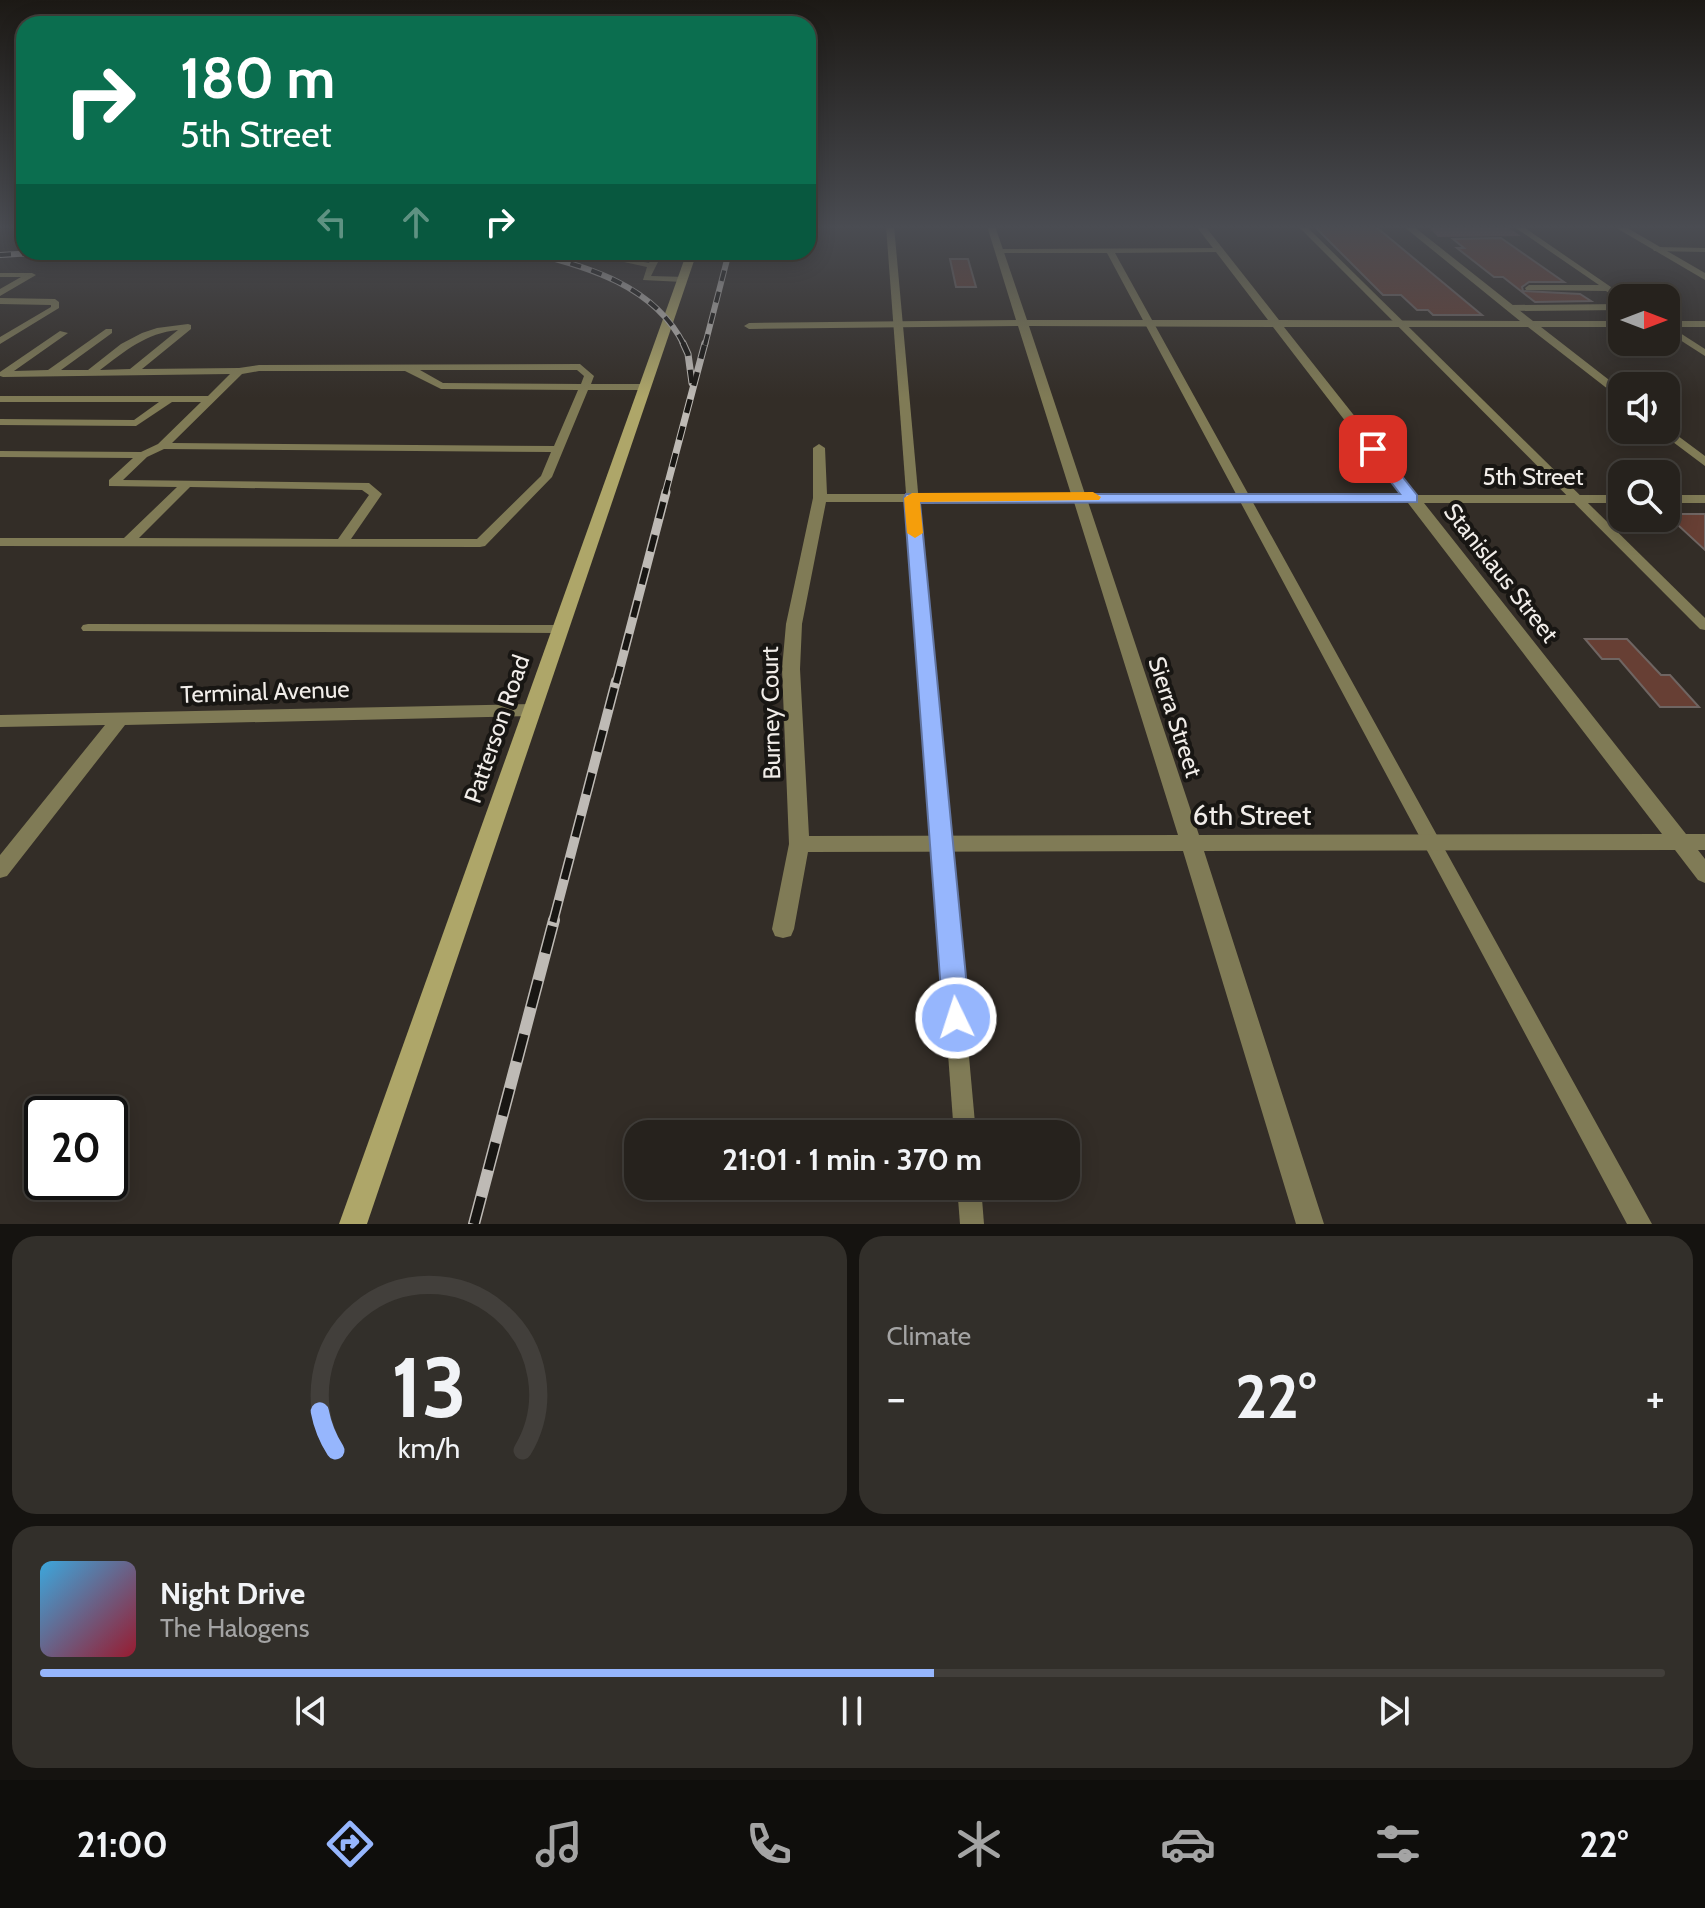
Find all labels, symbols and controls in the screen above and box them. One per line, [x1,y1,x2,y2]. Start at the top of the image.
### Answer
text: 180 m [180,44,335,112]
icon: right [48,48,152,152]
text: 5th Street [180,112,332,156]
icon: left [310,200,354,244]
icon: ahead [394,200,438,244]
icon: right [478,200,522,244]
north arrow [1608,284,1680,356]
map controls [1608,284,1680,532]
button: sound [1608,372,1680,444]
pin [1339,415,1407,483]
icon: arrive [1351,427,1395,471]
button: search [1608,460,1680,532]
street label: 5th Street [1482,462,1584,491]
street label: Stanislaus Street [1438,497,1565,648]
street label: Burney Court [755,646,786,780]
street label: Patterson Road [458,651,535,807]
street label: Sierra Street [1142,653,1209,781]
street label: Terminal Avenue [180,674,350,709]
street label: 6th Street [1193,798,1311,832]
position arrow [914,976,998,1060]
speed limit sign: 20 [24,1096,128,1200]
text: 21:01 · 1 min · 370 m [722,1141,982,1178]
text: Climate [887,1320,971,1352]
text: 13 [391,1337,467,1438]
text: 22° [1235,1360,1316,1433]
text: − [887,1371,906,1424]
text: + [1646,1371,1665,1424]
text: km/h [398,1430,461,1465]
text: Night Drive [160,1575,305,1612]
text: The Halogens [160,1612,309,1644]
icon: previous [289,1689,333,1733]
icon: pause [830,1689,874,1733]
icon: next [1372,1689,1416,1733]
icon: directions [322,1816,378,1872]
icon: music [531,1816,587,1872]
icon: phone [741,1816,797,1872]
icon: climate [951,1816,1007,1872]
icon: car [1160,1816,1216,1872]
icon: filters [1370,1816,1426,1872]
text: 21:00 [77,1822,168,1866]
text: 22° [1580,1822,1628,1866]

